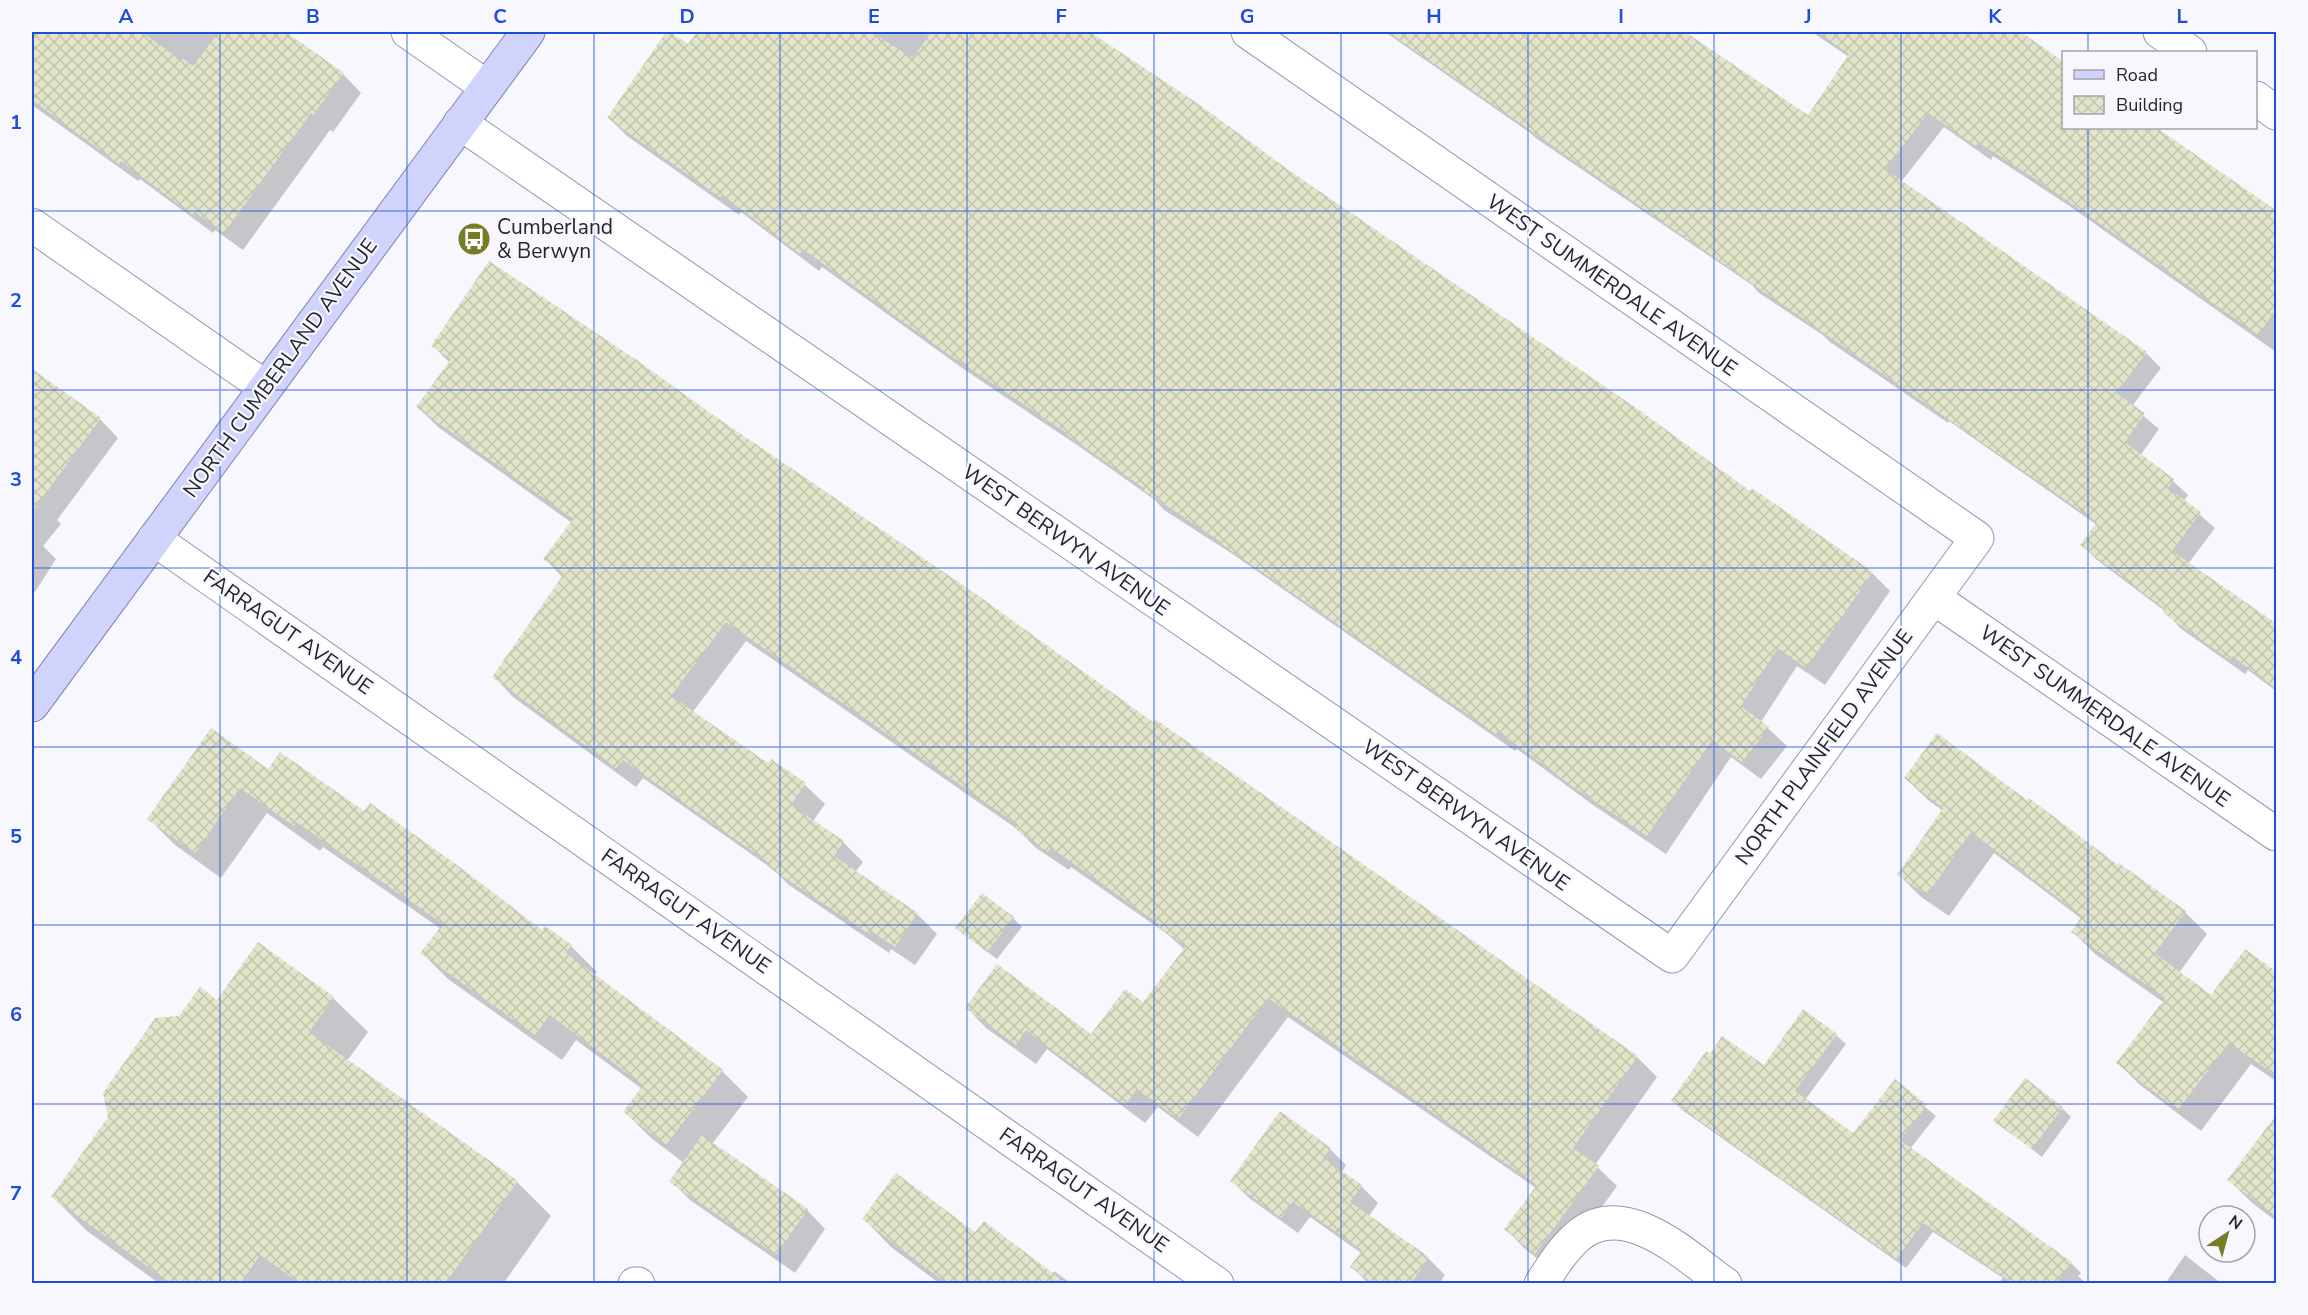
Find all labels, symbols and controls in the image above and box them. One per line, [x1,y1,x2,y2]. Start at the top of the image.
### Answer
text: A [119,3,134,30]
text: B [306,3,320,30]
text: C [493,3,507,30]
text: D [679,3,695,30]
text: E [868,3,880,30]
text: F [1055,3,1067,30]
text: G [1240,3,1254,30]
text: H [1426,3,1442,30]
text: I [1618,3,1624,30]
text: J [1803,3,1812,30]
text: K [1988,3,2002,30]
text: L [2176,3,2188,30]
legend [2062,51,2257,129]
text: Road [2116,63,2158,87]
text: Building [2116,93,2183,117]
text: 1 [10,109,22,136]
street label: WEST SUMMERDALE AVENUE [1481,188,1743,382]
place label: Cumberland & Berwyn [497,213,613,265]
bus stop icon: Cumberland & Berwyn [456,221,492,257]
street label: NORTH CUMBERLAND AVENUE [176,233,384,503]
text: 2 [10,287,22,314]
street label: WEST BERWYN AVENUE [957,458,1175,622]
text: 3 [10,466,22,493]
street label: FARRAGUT AVENUE [198,563,378,701]
street label: WEST SUMMERDALE AVENUE [1974,619,2236,813]
street label: NORTH PLAINFIELD AVENUE [1729,623,1919,871]
text: 4 [10,644,22,671]
street label: WEST BERWYN AVENUE [1357,733,1575,897]
text: 5 [10,823,22,850]
street label: FARRAGUT AVENUE [596,842,776,980]
text: 6 [10,1001,22,1028]
street label: FARRAGUT AVENUE [994,1121,1174,1259]
text: 7 [10,1180,22,1207]
north arrow [2197,1204,2257,1264]
text: N [2224,1210,2247,1235]

